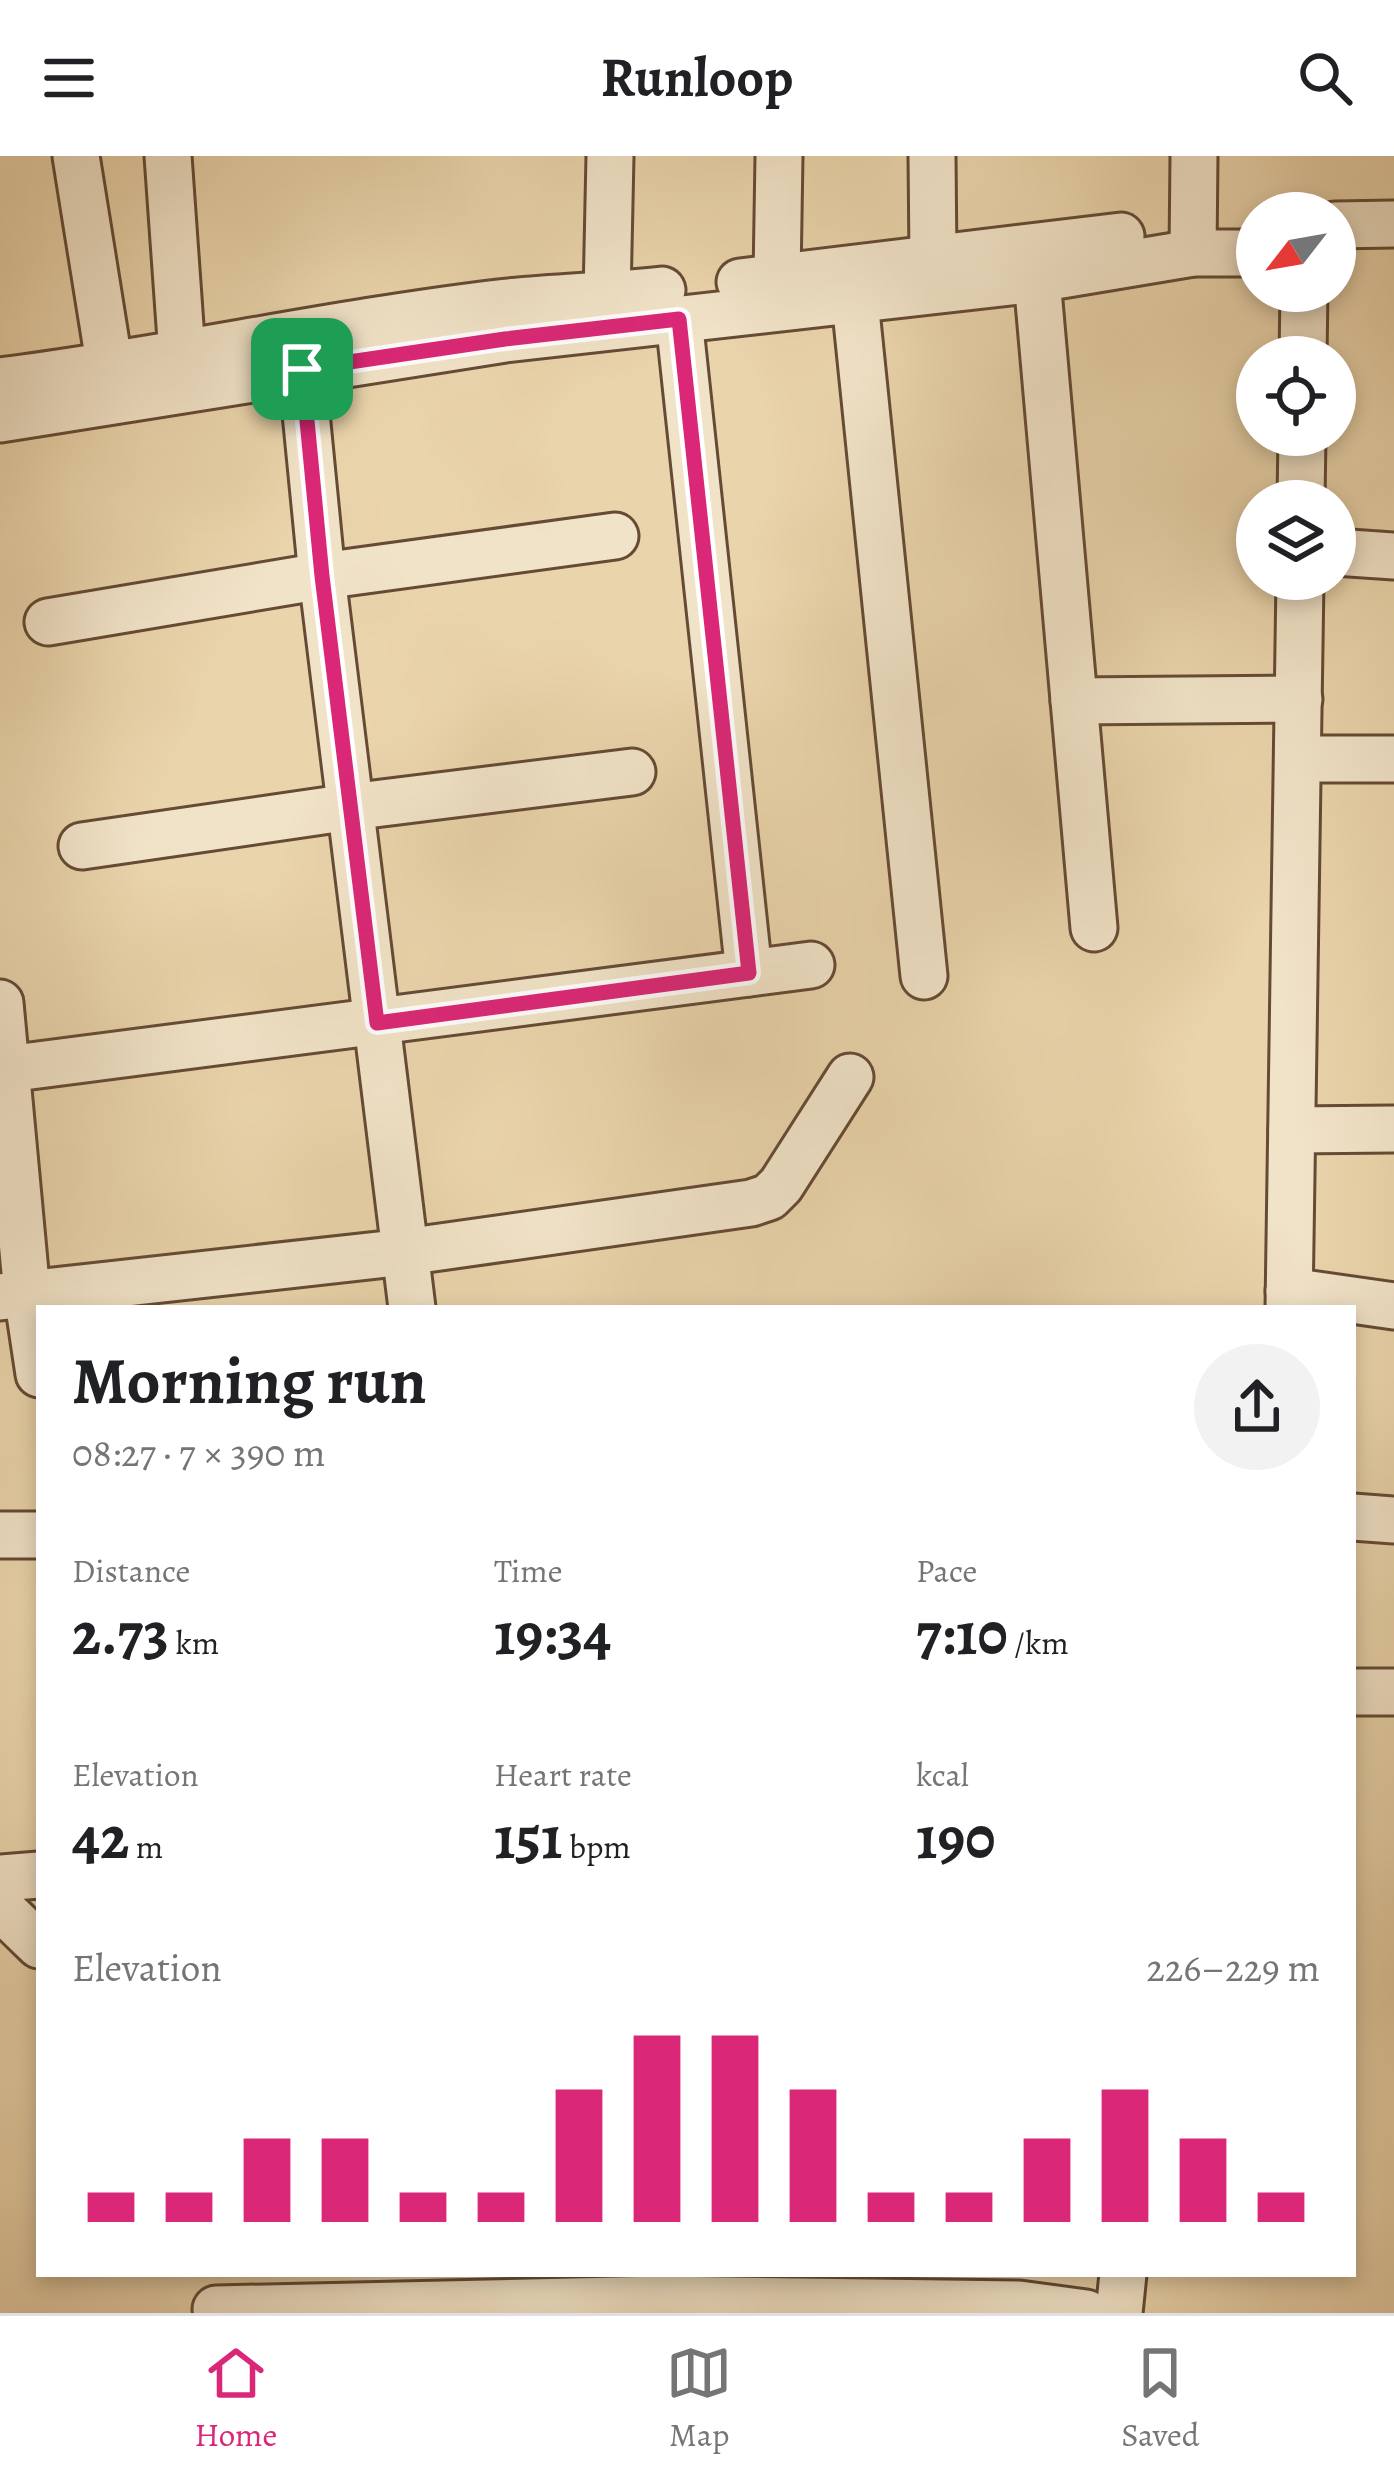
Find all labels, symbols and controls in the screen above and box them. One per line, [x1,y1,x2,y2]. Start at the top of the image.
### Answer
text: Runloop [601,41,793,115]
icon: menu [36,45,102,111]
icon: search [1292,45,1358,111]
north arrow [1236,192,1356,312]
map controls [1236,192,1356,600]
pin [251,318,353,420]
icon: arrive [269,336,335,402]
button: locate [1236,336,1356,456]
button: layers [1236,480,1356,600]
text: Morning run [72,1336,427,1426]
button: share [1194,1344,1320,1470]
text: 08:27 · 7 × 390 m [72,1426,326,1479]
text: Distance [72,1548,190,1593]
text: Time [494,1548,563,1593]
text: Pace [916,1548,977,1593]
text: 2.73 [72,1593,169,1675]
text: 19:34 [494,1593,612,1675]
text: 7:10 [916,1593,1008,1675]
text: km [169,1620,219,1665]
text: /km [1008,1620,1069,1665]
text: Elevation [72,1752,199,1797]
text: Heart rate [494,1752,632,1797]
text: kcal [916,1752,969,1797]
text: 42 [72,1797,129,1879]
text: 151 [494,1797,563,1879]
text: 190 [916,1797,995,1879]
text: m [129,1824,163,1869]
text: bpm [563,1824,631,1869]
text: Elevation [72,1941,222,1994]
text: 226–229 m [1146,1941,1320,1994]
tab: Home [194,2340,277,2457]
tab: Map [666,2340,732,2457]
tab: Saved [1121,2340,1200,2457]

